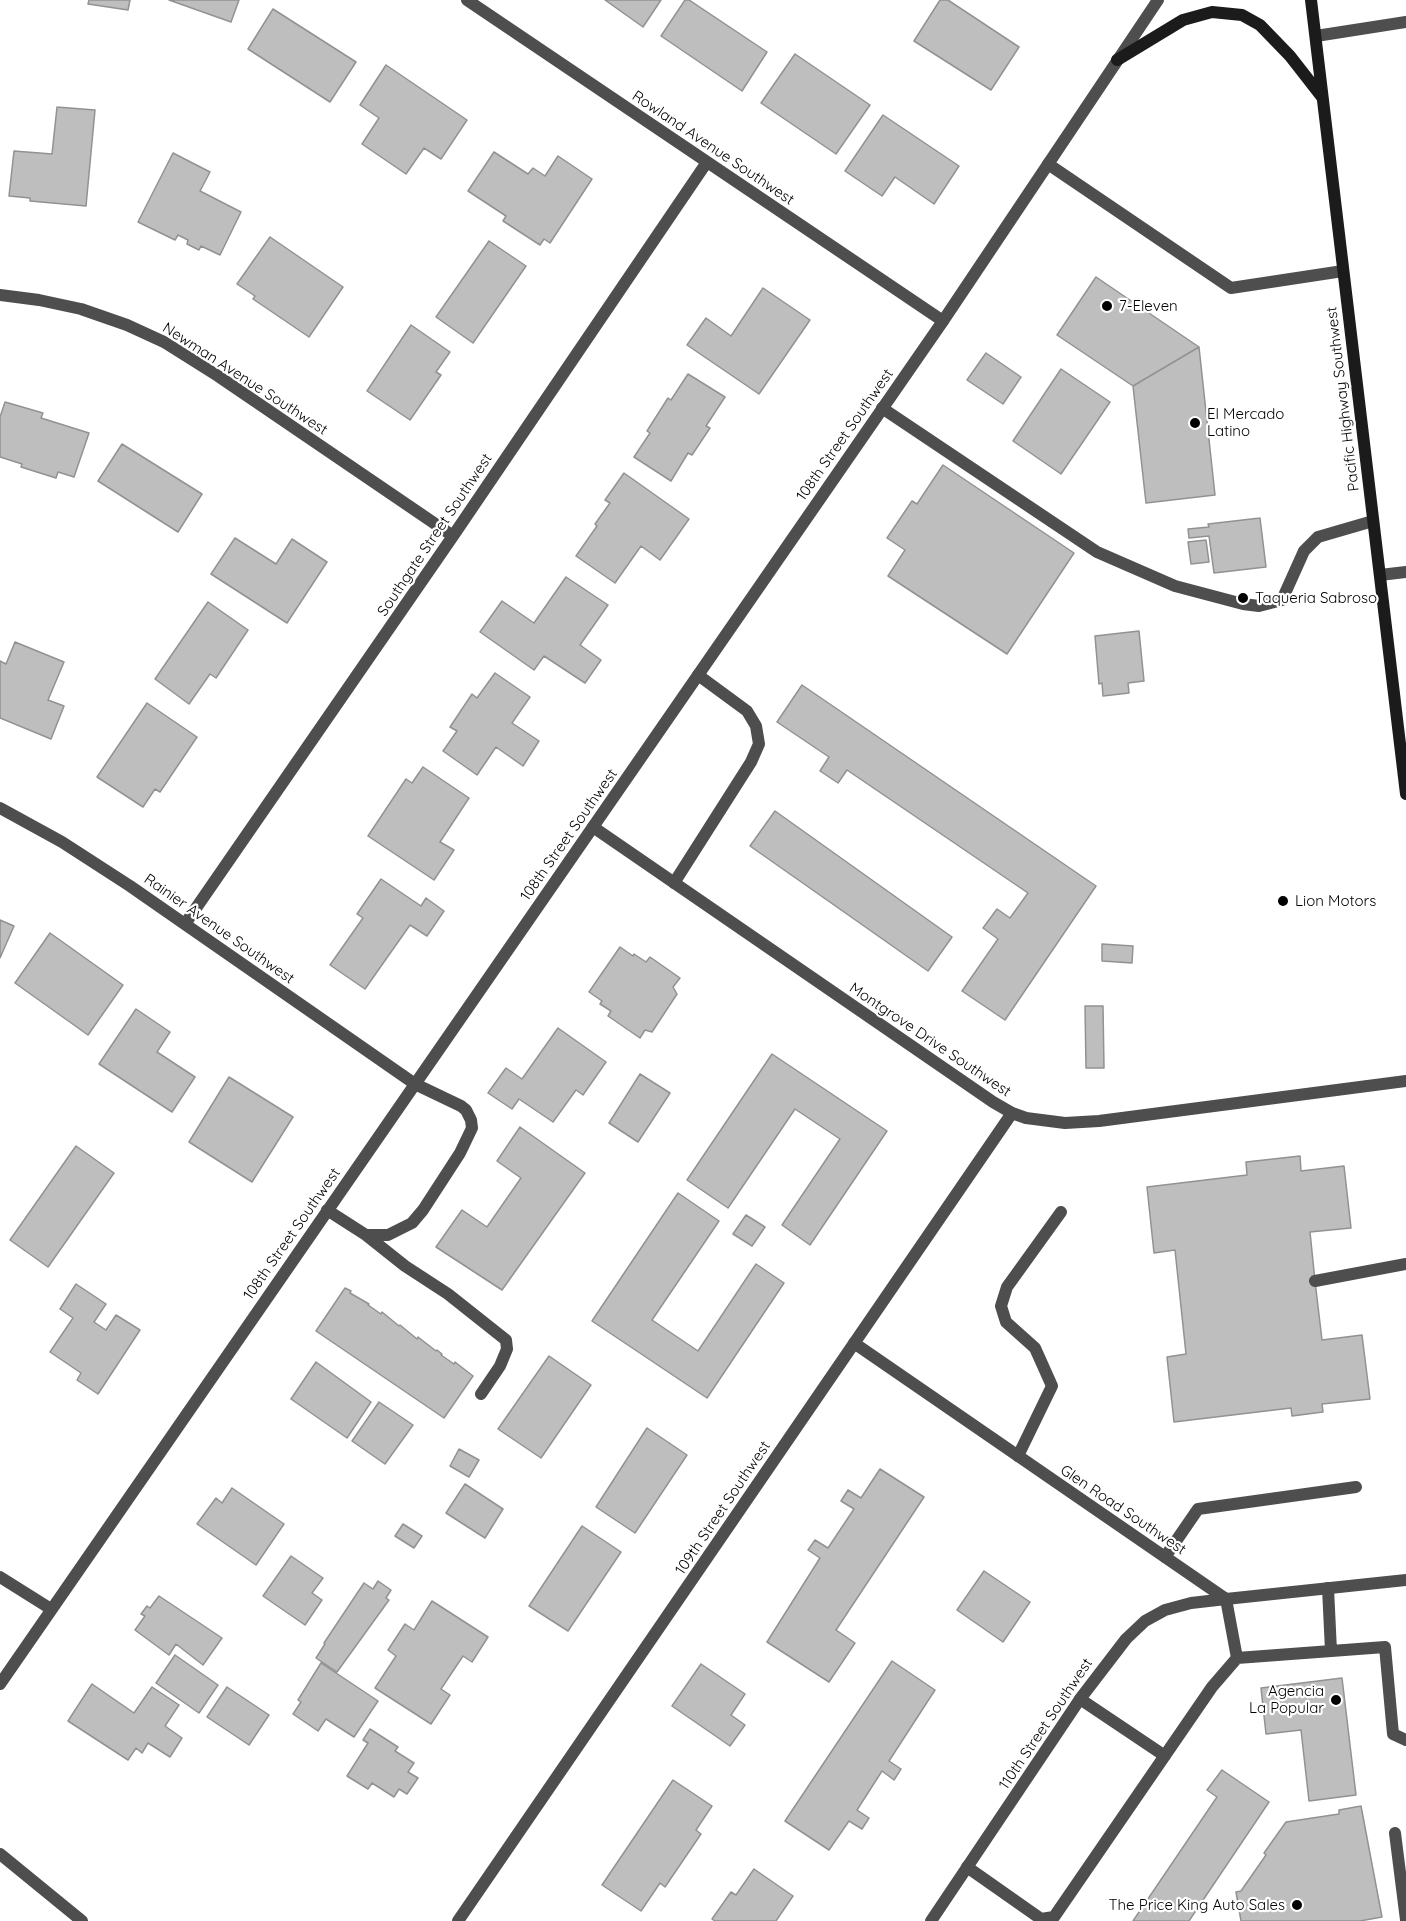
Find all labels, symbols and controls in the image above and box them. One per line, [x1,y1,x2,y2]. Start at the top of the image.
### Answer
street label: Rowland Avenue Southwest [629,87,797,209]
place label: 7-Eleven [1119,297,1178,315]
marker: 7-Eleven [1100,299,1114,313]
street label: Pacific Highway Southwest [1323,306,1363,492]
street label: Newman Avenue Southwest [159,319,331,439]
street label: 108th Street Southwest [793,366,897,504]
place label: El Mercado Latino [1207,405,1284,440]
marker: El Mercado Latino [1188,416,1202,430]
street label: Southgate Street Southwest [374,450,496,620]
place label: Taqueria Sabroso [1255,589,1377,607]
marker: Taqueria Sabroso [1236,591,1250,605]
street label: 108th Street Southwest [517,766,621,904]
street label: Rainier Avenue Southwest [140,870,298,988]
place label: Lion Motors [1295,892,1376,910]
marker: Lion Motors [1276,894,1290,908]
street label: Montgrove Drive Southwest [846,979,1014,1101]
street label: 108th Street Southwest [240,1165,344,1303]
street label: 109th Street Southwest [672,1438,774,1578]
street label: Glen Road Southwest [1057,1461,1189,1559]
street label: 110th Street Southwest [995,1655,1097,1793]
place label: Agencia La Popular [1249,1682,1324,1717]
marker: Agencia La Popular [1329,1693,1343,1707]
place label: The Price King Auto Sales [1109,1896,1285,1914]
marker: The Price King Auto Sales [1290,1898,1304,1912]

